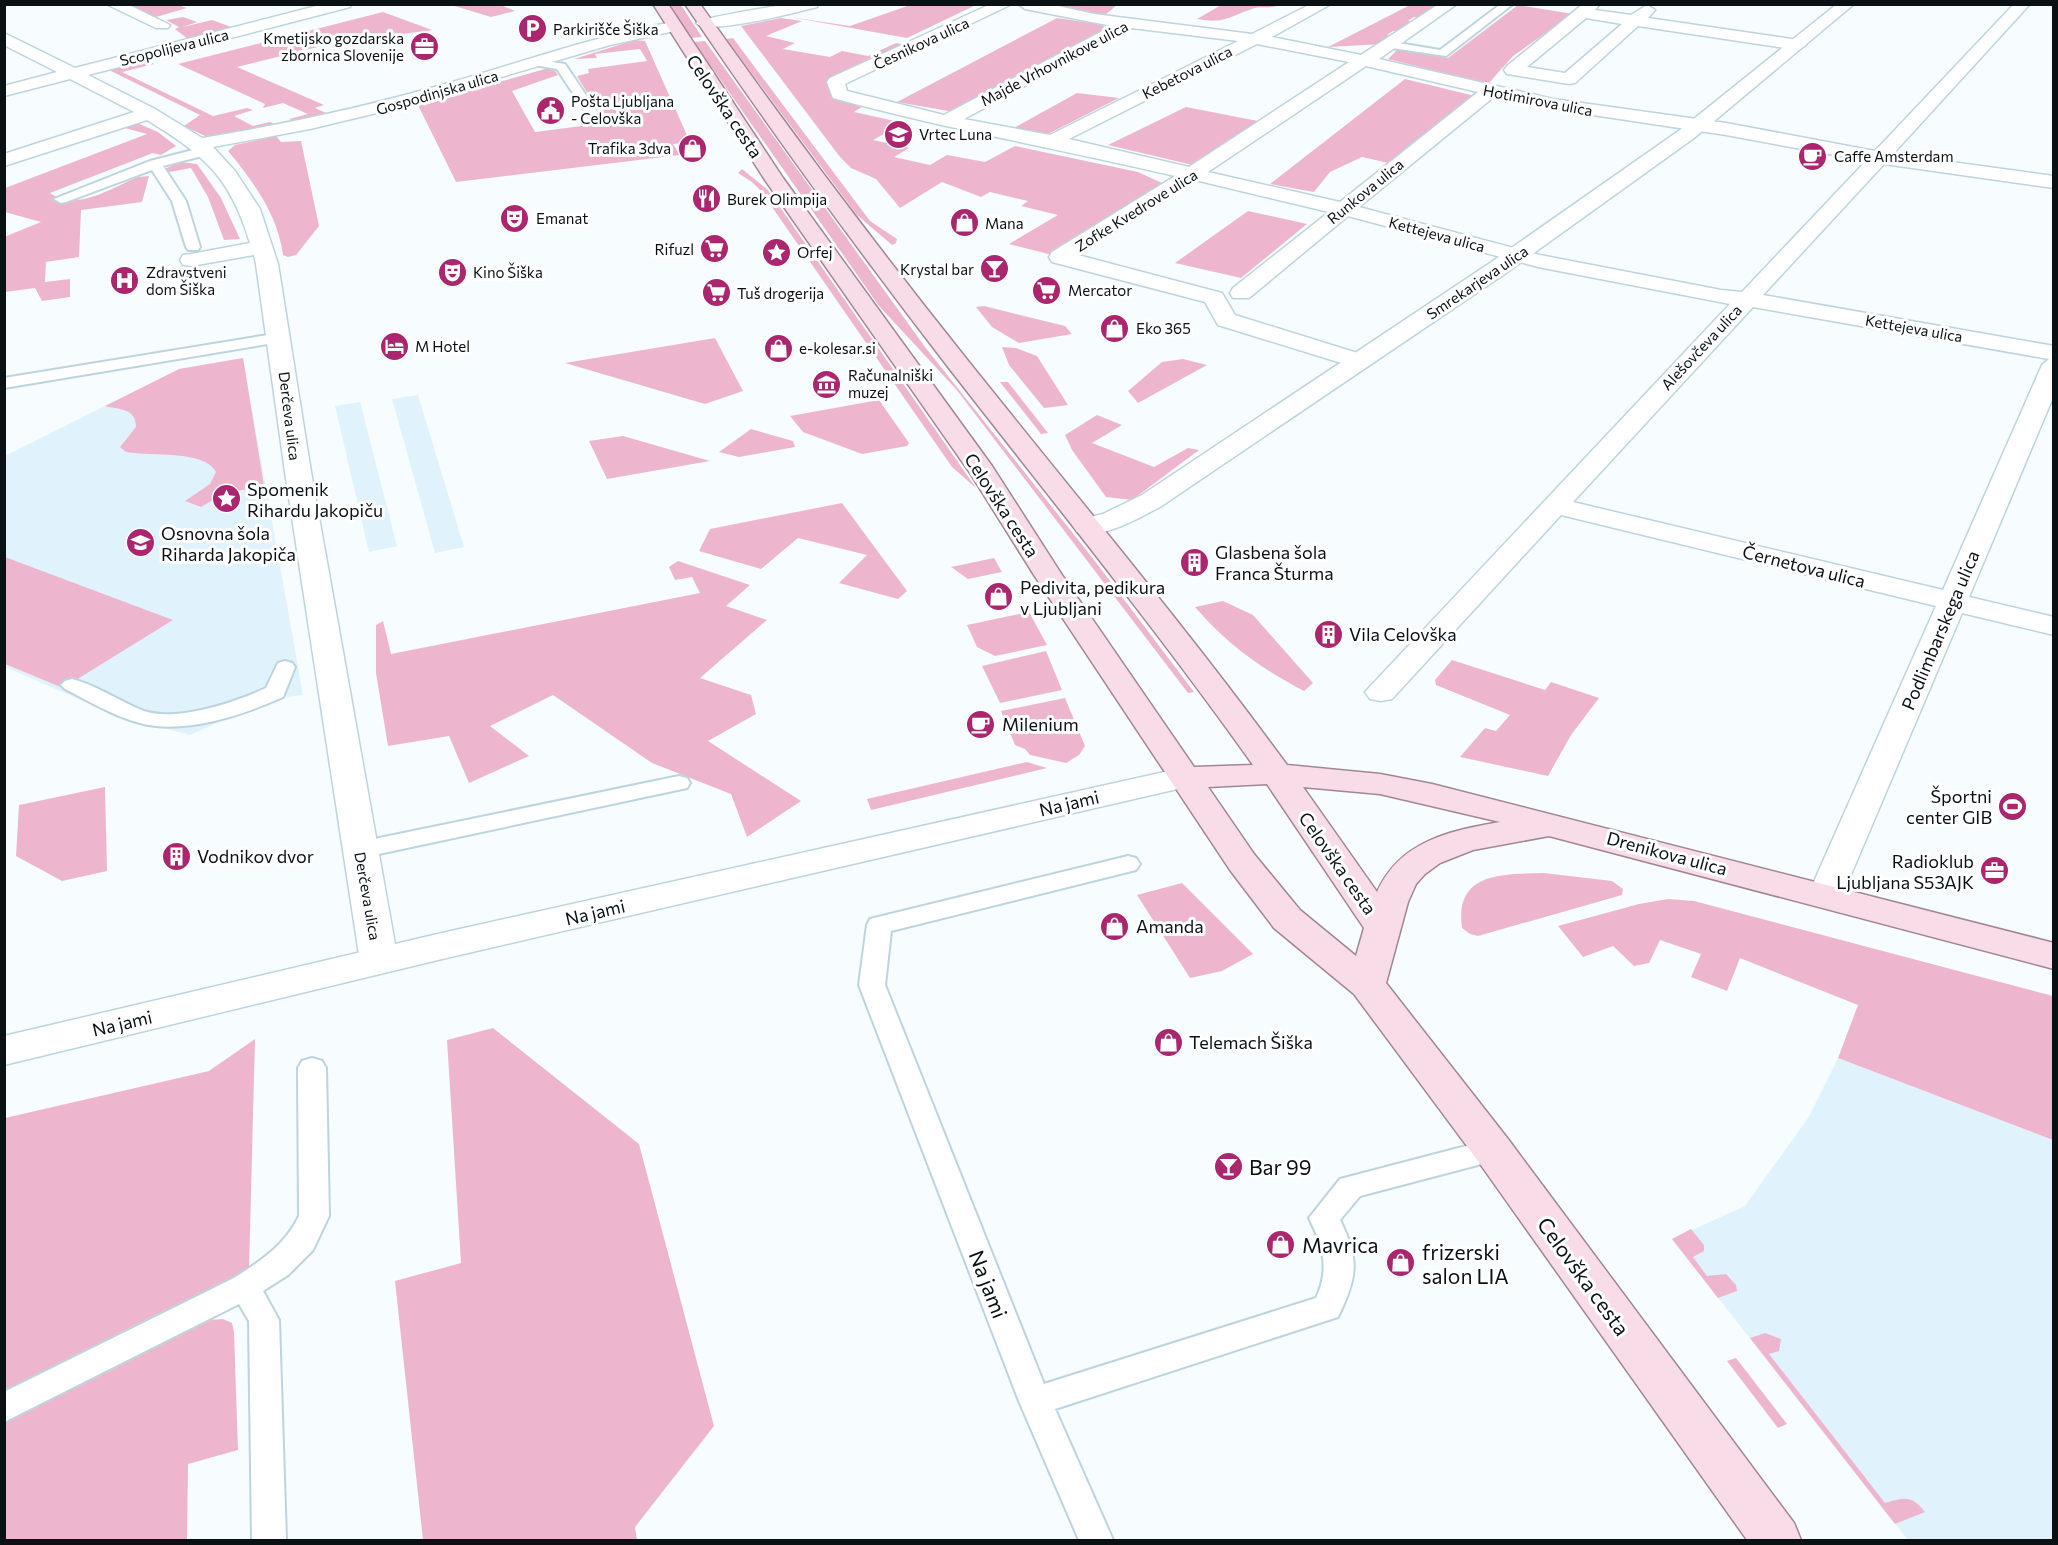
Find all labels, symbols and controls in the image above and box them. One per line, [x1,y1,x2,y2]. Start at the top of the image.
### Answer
street label: Česnikova ulica [870,12,972,73]
parking icon: Parkirišče Šiška [516,13,548,45]
street label: Majde Vrhovnikove ulica [977,16,1131,110]
place label: Parkirišče Šiška [553,19,659,38]
street label: Scopolijeva ulica [118,25,230,69]
place label: Kmetijsko gozdarska zbornica Slovenije [263,29,404,64]
office icon: Kmetijsko gozdarska zbornica Slovenije [409,31,441,63]
street label: Kebetova ulica [1139,42,1235,102]
street label: Celovška cesta [682,50,768,162]
street label: Gospodinjska ulica [374,66,500,118]
street label: Hotimirova ulica [1482,81,1594,119]
place label: Pošta Ljubljana - Celovška [571,92,674,127]
public building icon: Pošta Ljubljana - Celovška [534,94,566,126]
school or university icon: Vrtec Luna [882,118,914,150]
place label: Vrtec Luna [919,125,992,143]
shop icon: Trafika 3dva [676,132,708,164]
place label: Trafika 3dva [588,139,671,157]
cafe icon: Caffe Amsterdam [1797,140,1829,172]
place label: Caffe Amsterdam [1834,147,1954,165]
street label: Runkova ulica [1323,155,1407,227]
street label: Zofke Kvedrove ulica [1071,165,1201,255]
restaurant icon: Burek Olimpija [690,183,722,215]
place label: Burek Olimpija [727,190,827,208]
theatre icon: Emanat [499,202,531,234]
shop icon: Mana [948,207,980,239]
place label: Emanat [536,209,588,227]
street label: Kettejeva ulica [1387,213,1487,255]
place label: Mana [985,214,1024,232]
supermarket icon: Rifuzl [699,233,731,265]
place icon: Orfej [760,236,792,268]
place label: Rifuzl [655,240,694,258]
street label: Smrekarjeva ulica [1423,241,1531,323]
place label: Orfej [797,243,833,261]
bar icon: Krystal bar [979,253,1011,285]
theatre icon: Kino Šiška [436,256,468,288]
place label: Krystal bar [900,260,974,278]
place label: Kino Šiška [473,262,543,281]
place label: Zdravstveni dom Šiška [146,263,227,298]
hospital icon: Zdravstveni dom Šiška [109,265,141,297]
supermarket icon: Mercator [1031,274,1063,306]
supermarket icon: Tuš drogerija [700,277,732,309]
place label: Mercator [1068,281,1132,299]
place label: Tuš drogerija [737,284,824,302]
street label: Alešovčeva ulica [1657,301,1745,393]
street label: Kettejeva ulica [1864,311,1964,345]
shop icon: Eko 365 [1099,312,1131,344]
place label: Eko 365 [1136,319,1191,337]
hotel icon: M Hotel [378,330,410,362]
shop icon: e-kolesar.si [762,332,794,364]
place label: M Hotel [415,337,470,355]
place label: e-kolesar.si [799,339,876,357]
place label: Računalniški muzej [848,366,933,401]
museum icon: Računalniški muzej [811,368,843,400]
street label: Derčeva ulica [276,371,304,461]
street label: Celovška cesta [960,449,1044,561]
place label: Spomenik Rihardu Jakopiču [247,478,383,521]
place icon: Spomenik Rihardu Jakopiču [210,483,242,515]
place label: Osnovna šola Riharda Jakopiča [161,522,296,565]
school or university icon: Osnovna šola Riharda Jakopiča [124,527,156,559]
street label: Černetova ulica [1740,540,1868,592]
place label: Glasbena šola Franca Šturma [1215,541,1334,584]
building icon: Glasbena šola Franca Šturma [1178,546,1210,578]
street label: Podlimbarskega ulica [1896,547,1984,713]
place label: Pedivita, pedikura v Ljubljani [1020,576,1165,619]
shop icon: Pedivita, pedikura v Ljubljani [983,581,1015,613]
building icon: Vila Celovška [1312,618,1344,650]
place label: Vila Celovška [1349,623,1457,645]
cafe icon: Milenium [965,708,997,740]
place label: Milenium [1002,713,1079,735]
street label: Na jami [1037,785,1101,821]
place label: Športni center GIB [1906,785,1992,828]
sports icon: Športni center GIB [1997,790,2029,822]
street label: Celovška cesta [1295,807,1381,919]
street label: Drenikova ulica [1604,826,1730,880]
building icon: Vodnikov dvor [160,840,192,872]
place label: Vodnikov dvor [197,845,314,867]
street label: Derčeva ulica [351,850,385,942]
place label: Radioklub Ljubljana S53AJK [1836,850,1974,893]
office icon: Radioklub Ljubljana S53AJK [1979,855,2011,887]
street label: Na jami [563,894,627,930]
shop icon: Amanda [1099,910,1131,942]
place label: Amanda [1136,915,1204,937]
street label: Na jami [90,1005,154,1041]
shop icon: Telemach Šiška [1152,1026,1184,1058]
place label: Telemach Šiška [1189,1031,1313,1053]
bar icon: Bar 99 [1212,1150,1244,1182]
place label: Bar 99 [1249,1154,1311,1179]
street label: Celovška cesta [1533,1212,1635,1340]
shop icon: Mavrica [1265,1228,1297,1260]
place label: Mavrica [1302,1232,1379,1257]
place label: frizerski salon LIA [1422,1239,1509,1288]
street label: Na jami [965,1246,1013,1322]
shop icon: frizerski salon LIA [1385,1247,1417,1279]

